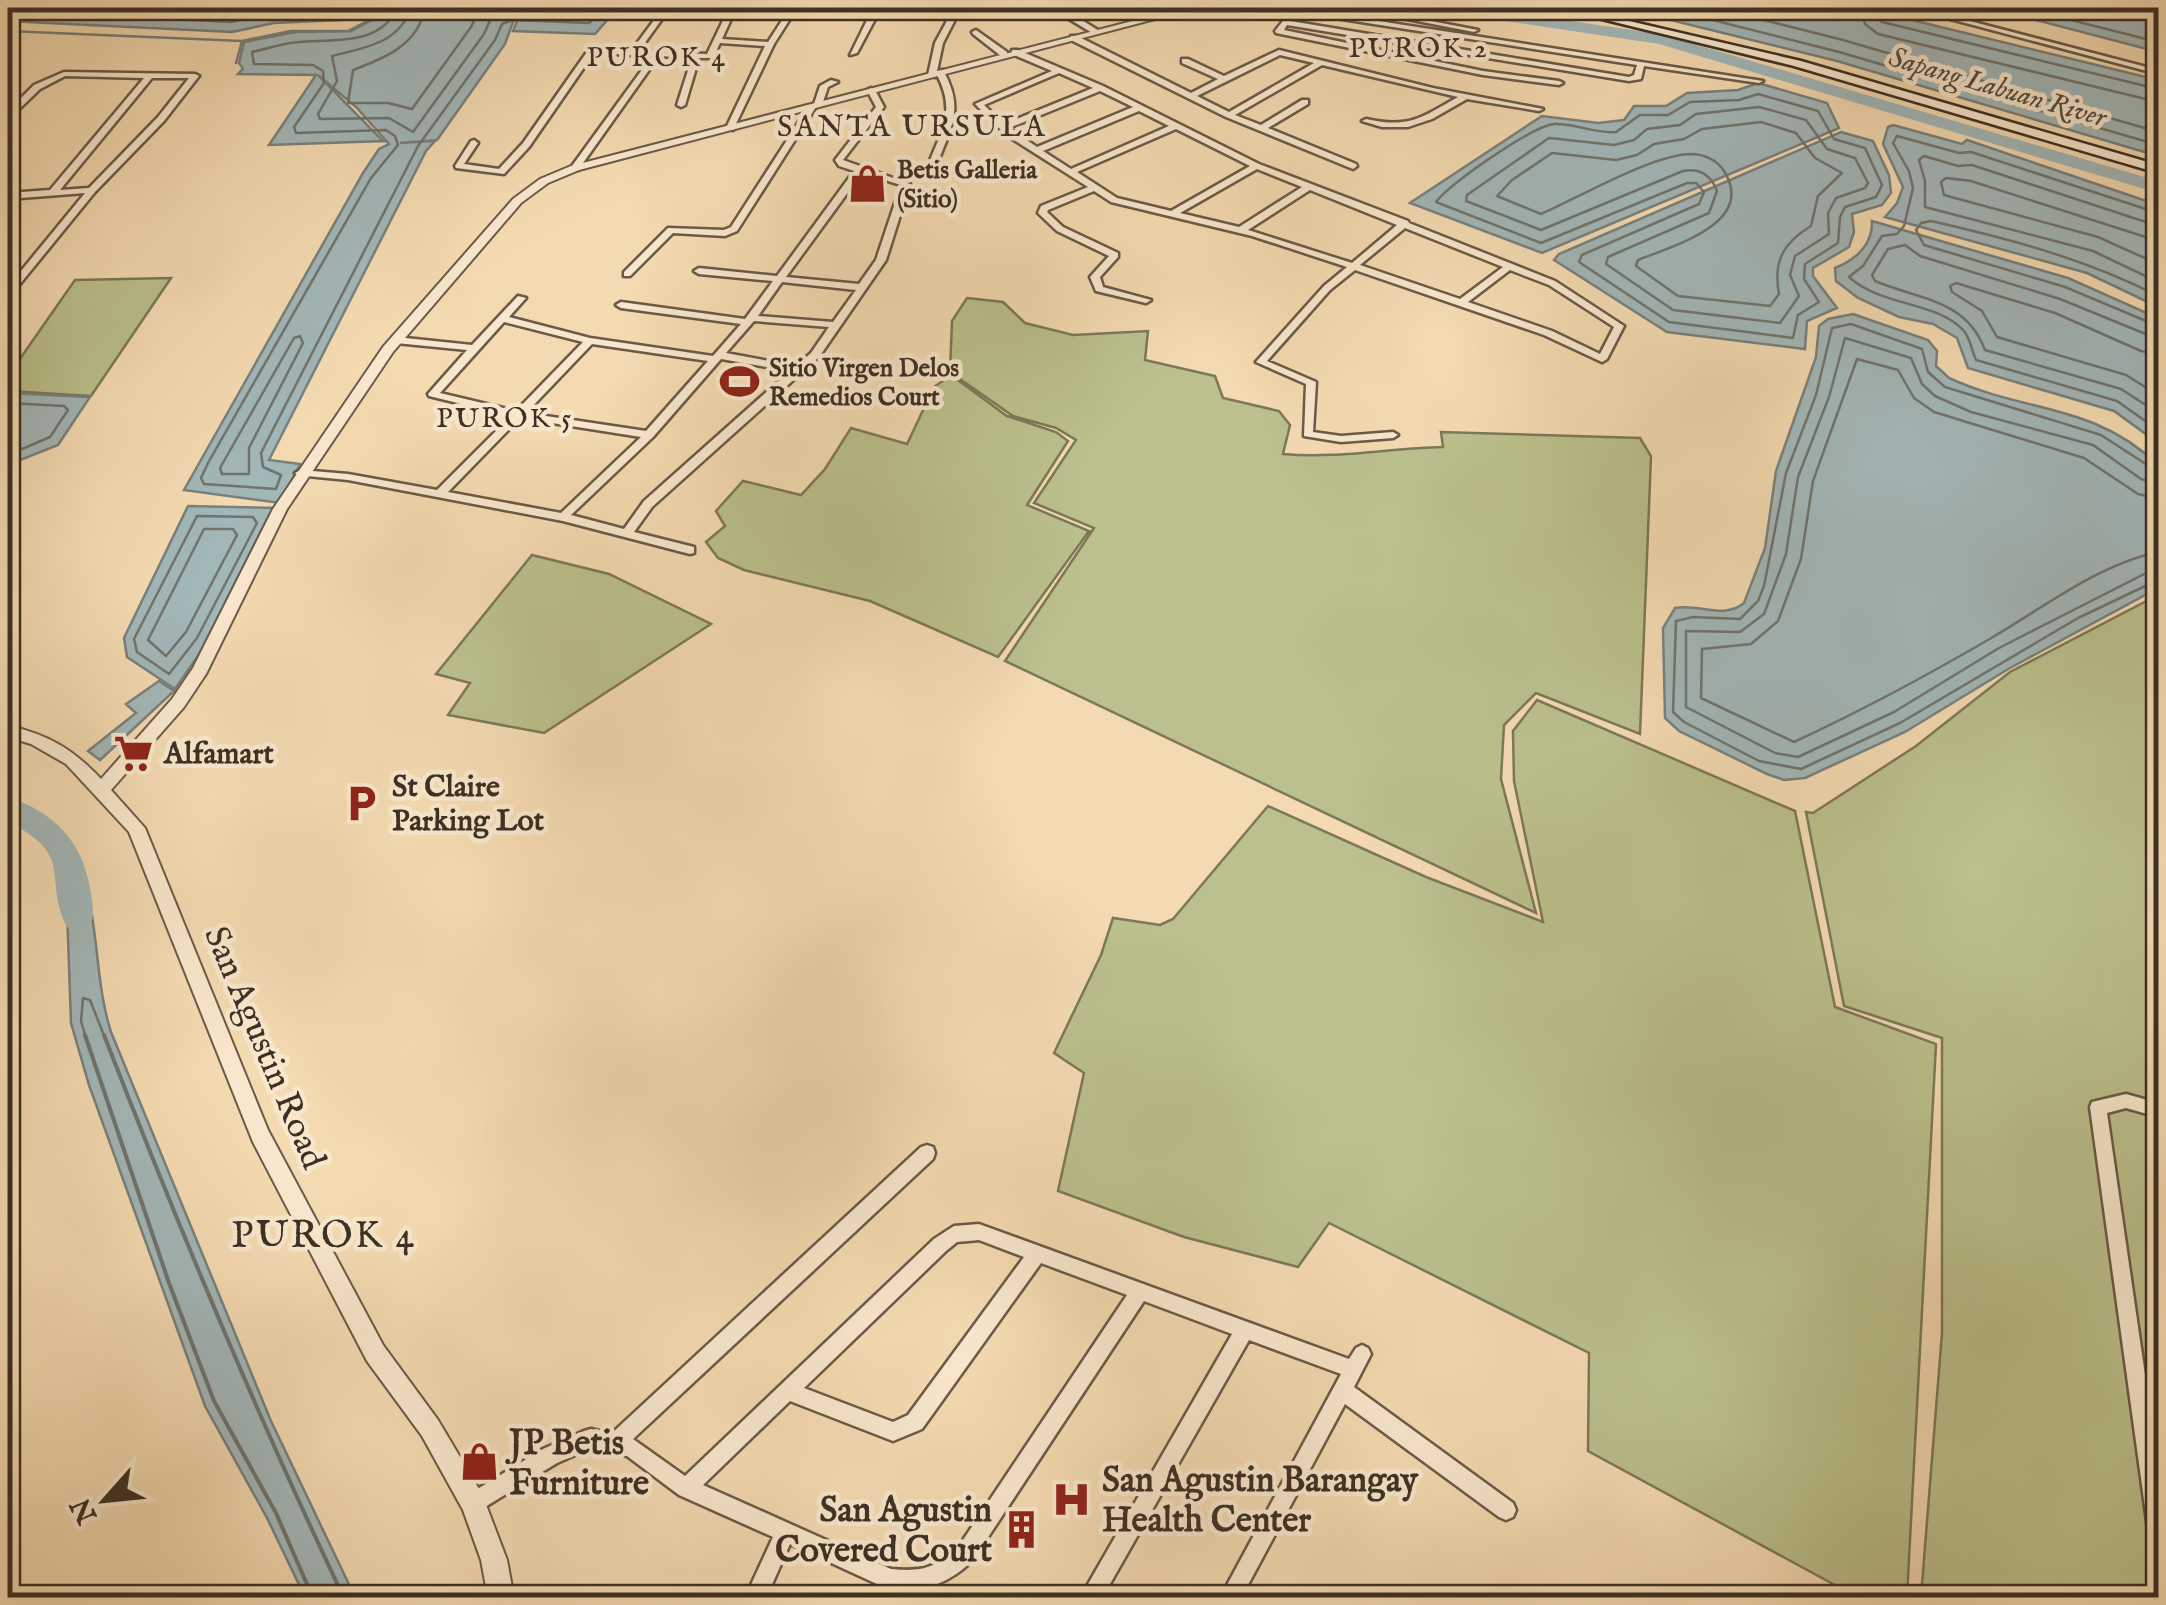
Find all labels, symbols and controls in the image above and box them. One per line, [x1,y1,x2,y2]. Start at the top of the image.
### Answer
district label: PUROK 2 [1349,32,1489,67]
district label: PUROK 4 [586,41,728,76]
water label: Sapang Labuan River [1885,41,2111,137]
district label: SANTA URSULA [777,109,1047,147]
place label: Betis Galleria (Sitio) [897,155,1038,216]
shop icon: Betis Galleria (Sitio) [846,162,888,204]
place label: Sitio Virgen Delos Remedios Court [769,353,959,414]
sports icon: Sitio Virgen Delos Remedios Court [718,360,760,402]
district label: PUROK 5 [436,402,574,437]
supermarket icon: Alfamart [113,732,155,774]
place label: Alfamart [163,736,274,774]
place label: St Claire Parking Lot [392,769,545,841]
parking icon: St Claire Parking Lot [341,782,383,824]
street label: San Agustin Road [192,920,335,1176]
district label: PUROK 4 [231,1213,417,1261]
place label: JP Betis Furniture [505,1422,649,1507]
shop icon: JP Betis Furniture [458,1441,500,1483]
north arrow [55,1450,155,1550]
place label: San Agustin Barangay Health Center [1102,1459,1419,1544]
hospital icon: San Agustin Barangay Health Center [1051,1478,1093,1520]
place label: San Agustin Covered Court [775,1489,992,1574]
text: N [64,1491,107,1530]
building icon: San Agustin Covered Court [1001,1508,1043,1550]

